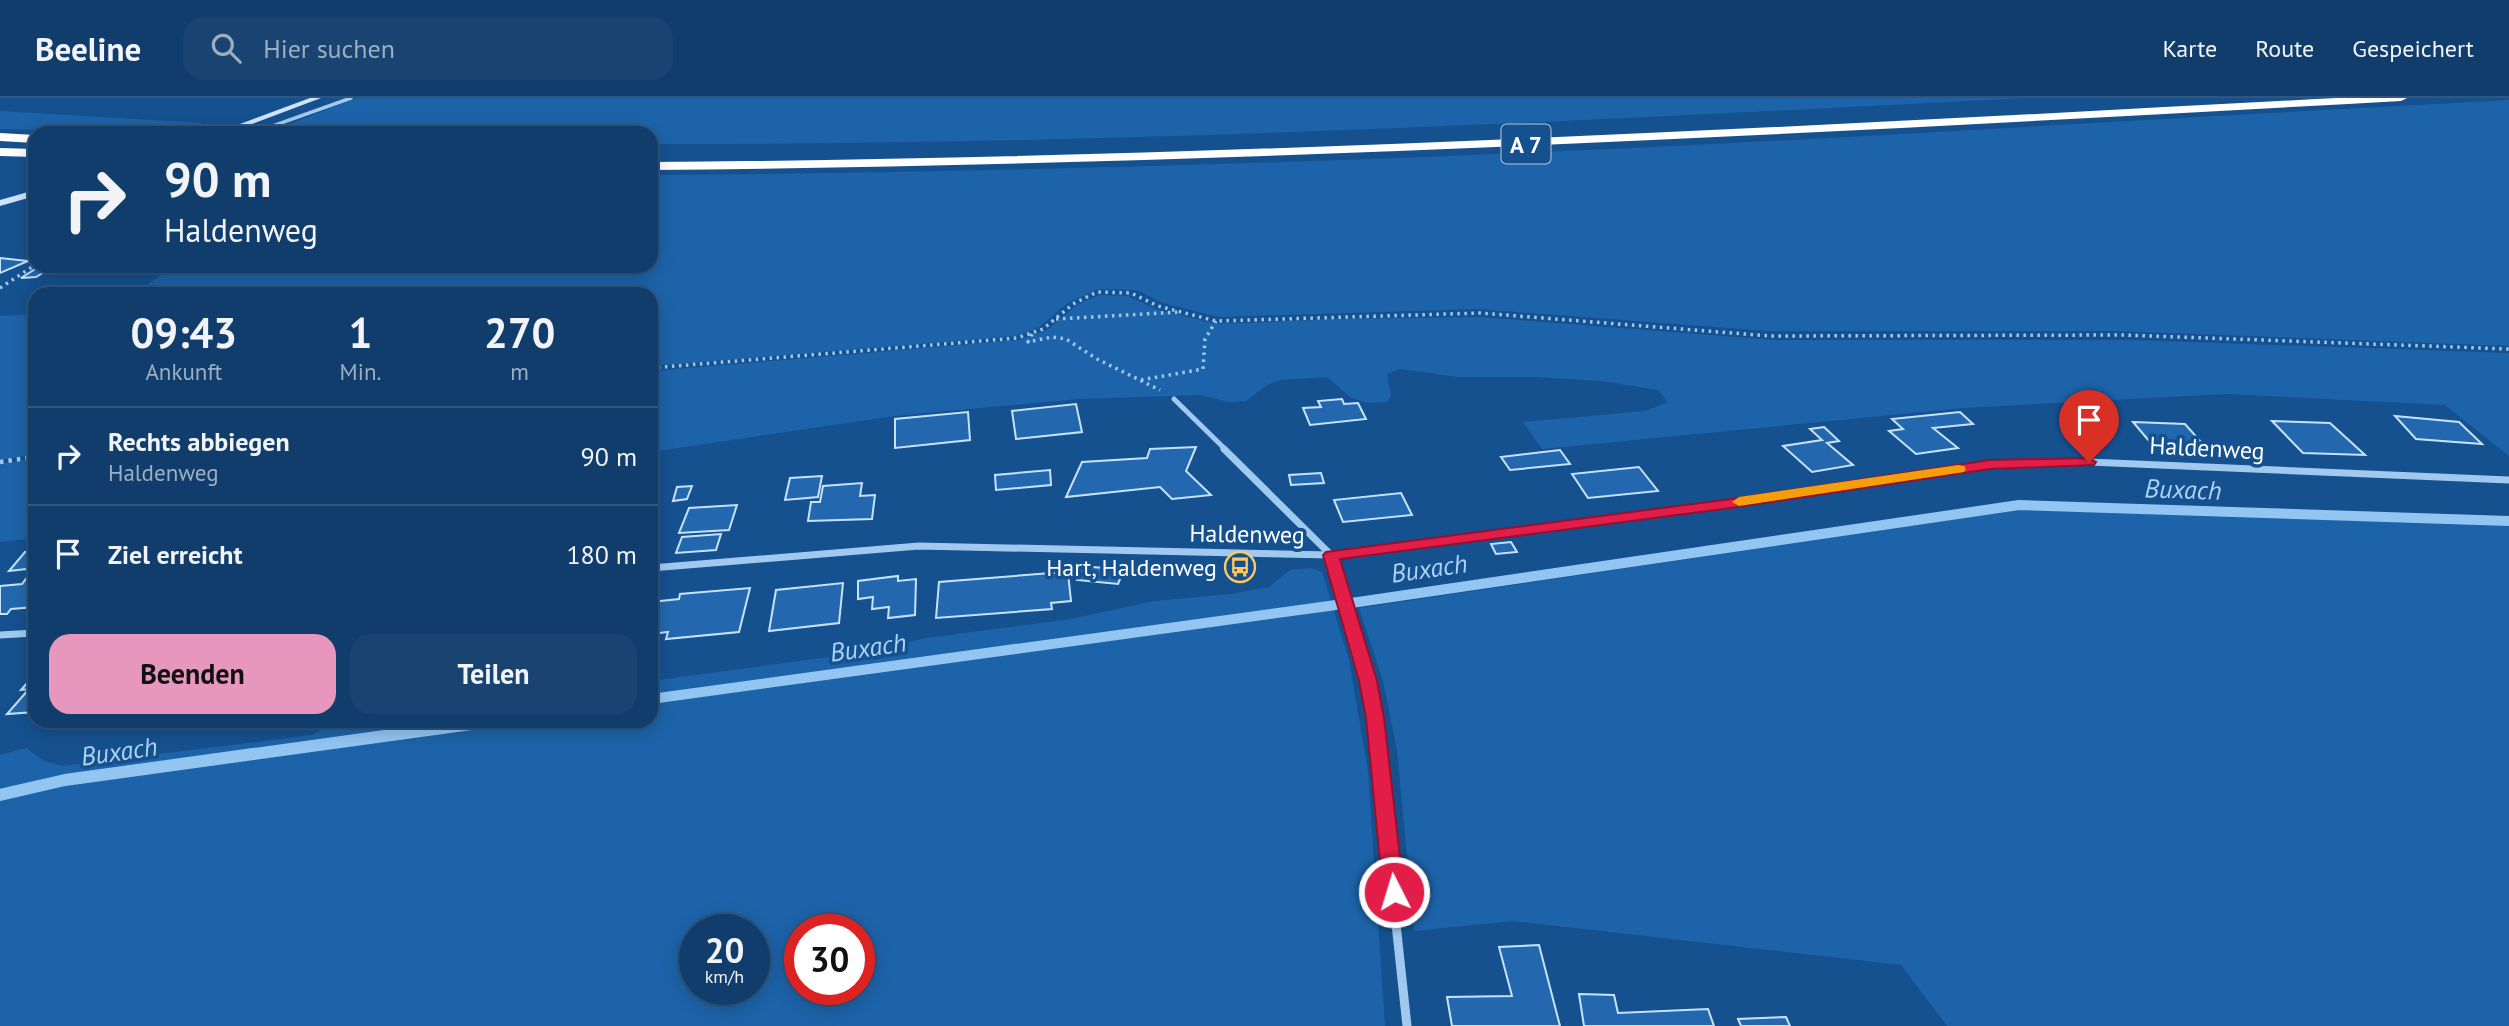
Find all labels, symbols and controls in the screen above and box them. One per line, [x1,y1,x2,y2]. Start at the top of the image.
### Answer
search box [183,17,673,80]
text: Beeline [35,27,141,70]
icon: search [207,29,245,67]
text: Hier suchen [263,32,395,65]
text: Karte [2162,33,2217,64]
text: Route [2255,33,2314,64]
text: Gespeichert [2352,33,2474,64]
road number: A 7 [1502,124,1550,164]
text: 90 m [164,147,271,211]
icon: right [49,154,140,245]
text: Haldenweg [164,209,318,251]
text: 09:43 [131,305,237,360]
text: 1 [349,305,372,360]
text: 270 [484,305,555,360]
text: Ankunft [145,357,222,386]
text: Min. [340,357,381,386]
text: m [510,357,529,386]
pin [2059,390,2119,462]
icon: arrive [2070,401,2108,439]
text: Rechts abbiegen [108,425,290,458]
street label: Haldenweg [2149,429,2265,467]
icon: right [49,437,87,475]
text: 90 m [581,440,637,473]
text: Haldenweg [108,458,219,487]
water label: Buxach [2144,471,2222,507]
street label: Haldenweg [1189,517,1305,551]
icon: arrive [49,535,87,573]
text: Ziel erreicht [108,538,243,571]
text: 180 m [566,538,637,571]
water label: Buxach [1389,546,1469,590]
bus stop icon: Hart, Haldenweg [1223,550,1257,584]
place label: Hart, Haldenweg [1046,552,1217,583]
water label: Buxach [828,625,908,669]
button: Beenden [49,634,336,714]
button: Teilen [350,634,637,714]
water label: Buxach [79,729,159,773]
position arrow [1357,855,1431,929]
speed limit sign: 30 [784,914,875,1005]
text: 20 [705,927,744,973]
text: km/h [705,965,744,988]

